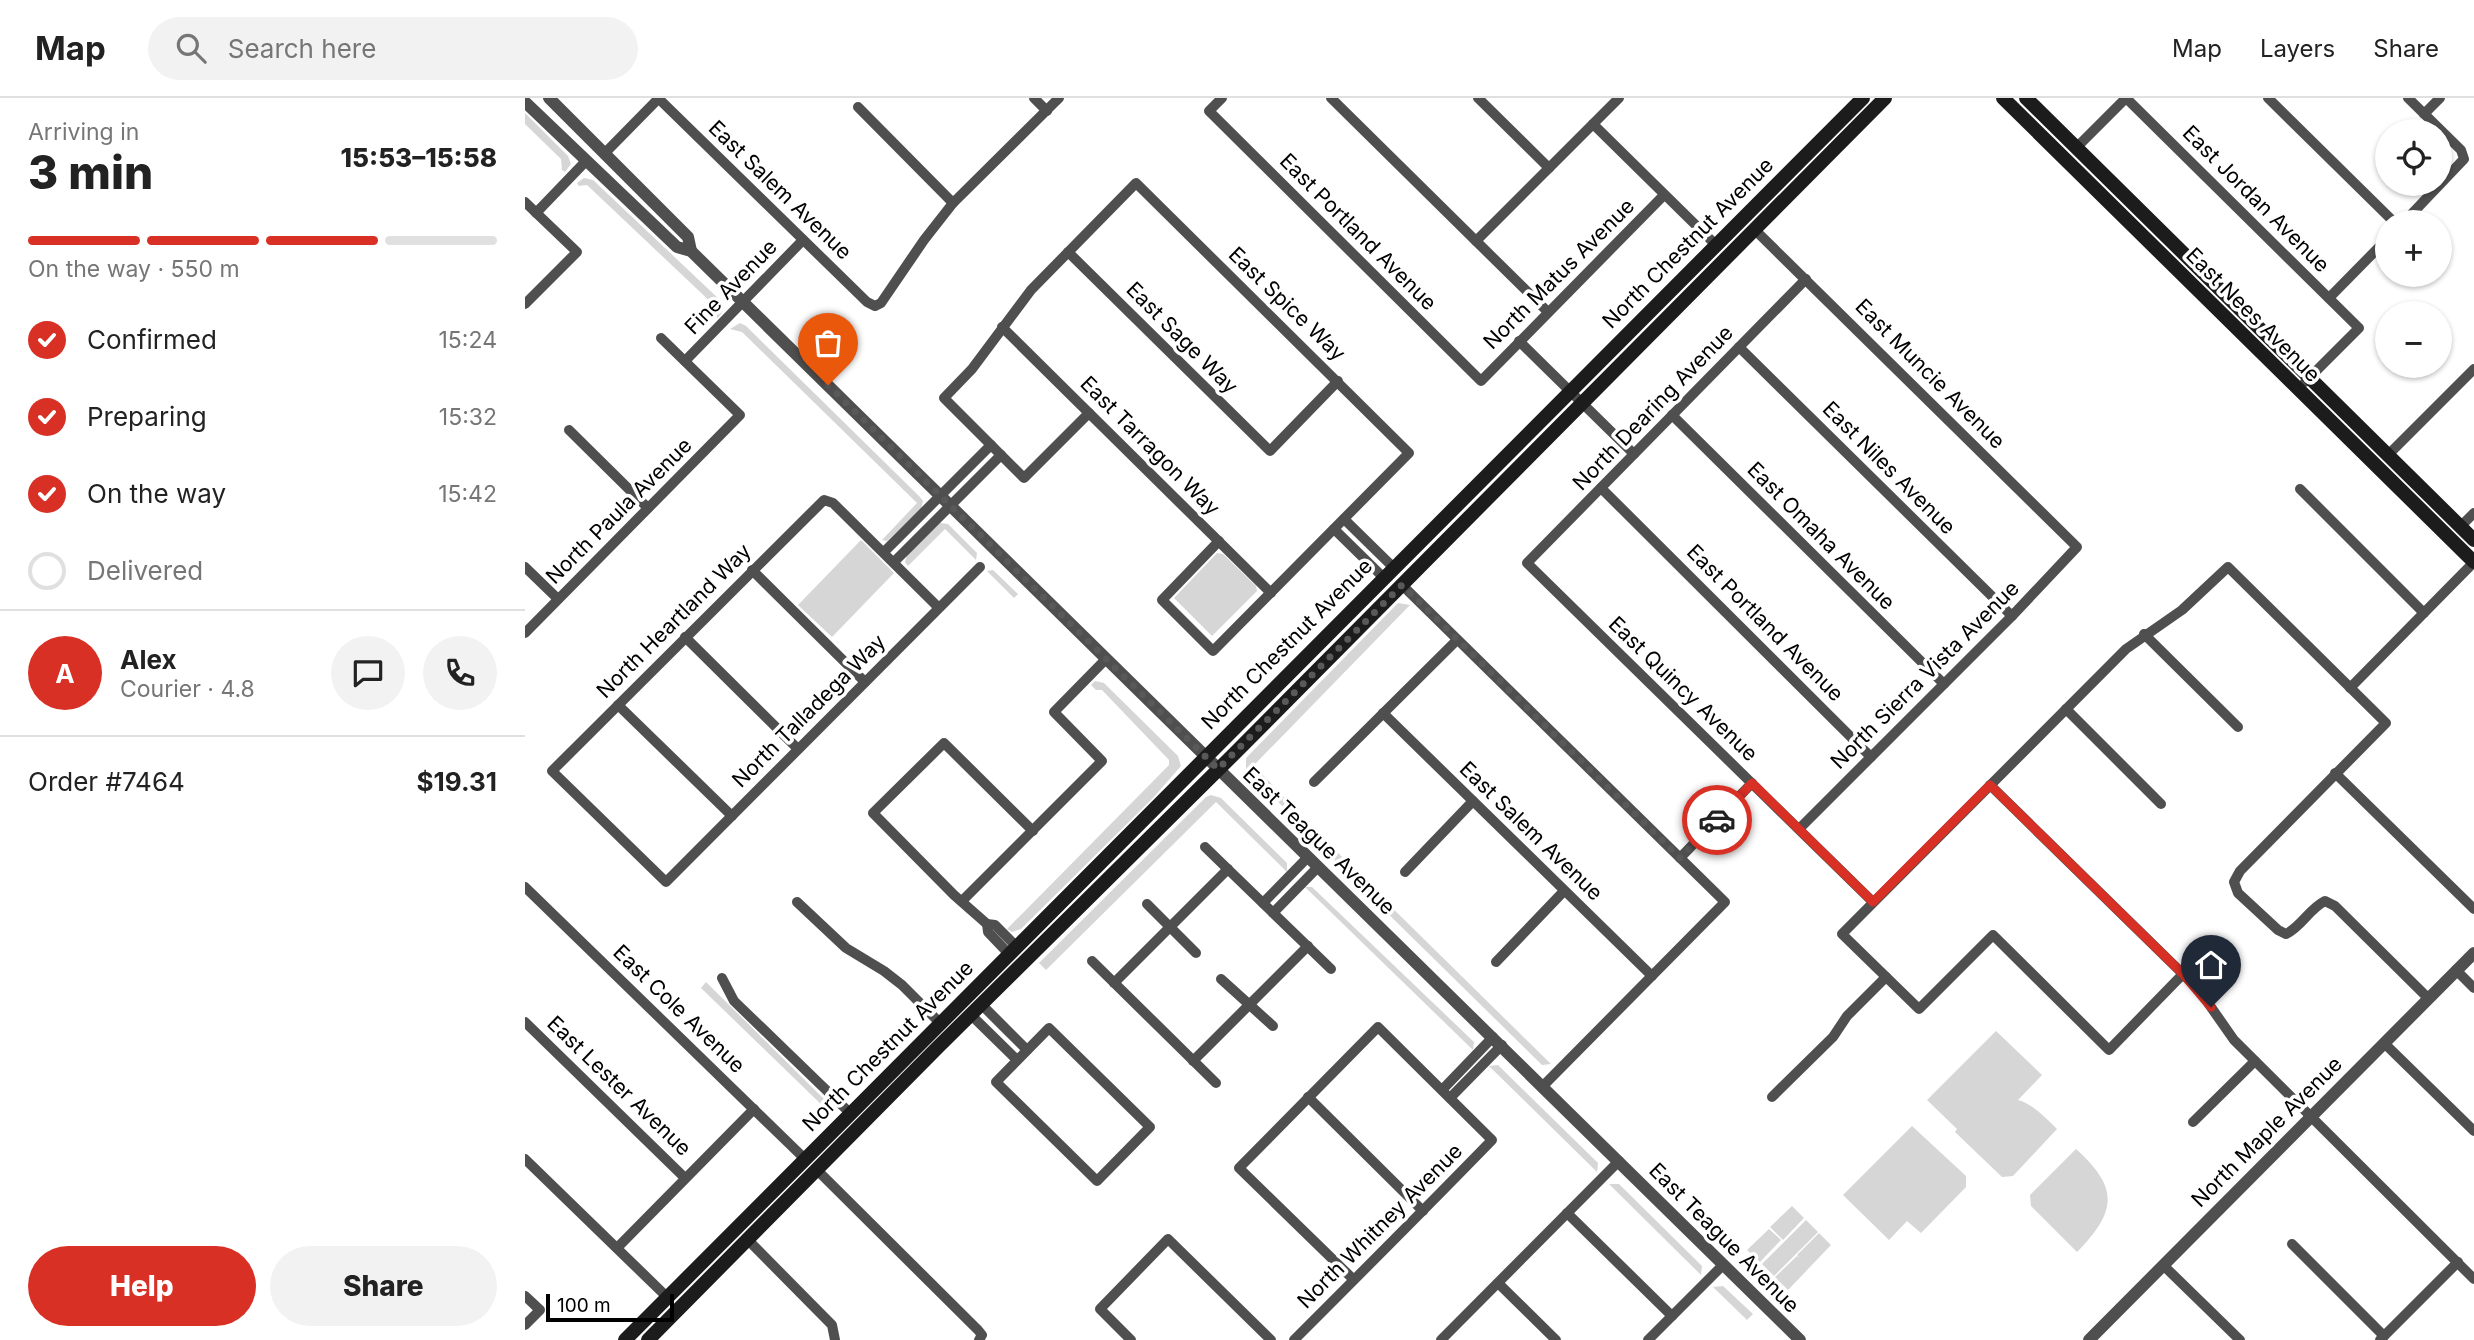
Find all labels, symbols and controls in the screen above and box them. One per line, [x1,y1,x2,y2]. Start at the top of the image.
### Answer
search box [148,17,638,80]
text: Map [35,28,106,68]
icon: search [172,29,210,67]
text: Search here [228,33,376,64]
text: Map [2172,34,2222,63]
text: Layers [2260,34,2335,63]
text: Share [2373,34,2439,63]
street label: East Salem Avenue [704,115,857,264]
text: Arriving in [28,118,139,146]
map controls [2375,119,2452,378]
button: locate [2375,119,2452,196]
street label: East Jordan Avenue [2178,120,2335,277]
text: 15:53–15:58 [341,142,497,173]
text: 3 min [28,144,153,200]
street label: East Portland Avenue [1275,148,1442,315]
street label: North Chestnut Avenue [1597,152,1778,333]
street label: North Matus Avenue [1478,193,1639,354]
button: + [2375,210,2452,287]
street label: Fine Avenue [679,234,782,339]
street label: East Spice Way [1224,242,1351,366]
street label: East Nees Avenue [2181,242,2326,387]
text: On the way · 550 m [28,255,240,283]
street label: East Sage Way [1121,277,1243,399]
street label: East Muncie Avenue [1850,294,2010,454]
button: − [2375,301,2452,378]
pin [798,313,858,385]
street label: North Dearing Avenue [1567,320,1738,495]
icon: check [28,321,66,359]
text: Confirmed [87,324,217,355]
icon: bag [809,324,847,362]
text: 15:24 [439,326,497,354]
street label: East Tarragon Way [1075,371,1225,521]
street label: East Niles Avenue [1818,396,1961,539]
icon: check [28,398,66,436]
text: Preparing [87,401,207,432]
text: 15:32 [439,403,497,431]
street label: North Paula Avenue [541,433,697,589]
street label: East Omaha Avenue [1742,457,1900,615]
icon: check [28,475,66,513]
text: On the way [87,478,226,509]
text: 15:42 [438,480,497,508]
street label: North Heartland Way [591,538,756,703]
street label: East Portland Avenue [1682,539,1849,706]
street label: North Chestnut Avenue [1196,553,1377,734]
text: Delivered [87,555,203,586]
street label: North Sierra Vista Avenue [1825,575,2024,774]
street label: East Quincy Avenue [1604,611,1763,766]
street label: North Talladega Way [727,629,891,792]
button: chat [331,636,405,710]
button: phone [423,636,497,710]
text: Alex [120,644,177,675]
text: A [55,658,75,689]
text: Courier · 4.8 [120,675,255,703]
street label: East Salem Avenue [1455,756,1608,905]
street label: East Teague Avenue [1238,762,1401,920]
text: Order #7464 [28,766,185,797]
text: $19.31 [417,766,497,797]
courier [1682,785,1752,855]
icon: car [1698,801,1736,839]
pin [2181,935,2241,1007]
street label: East Cole Avenue [608,939,750,1078]
icon: home [2192,946,2230,984]
street label: North Chestnut Avenue [797,955,978,1136]
street label: East Lester Avenue [542,1011,696,1161]
street label: North Maple Avenue [2186,1051,2347,1212]
street label: North Whitney Avenue [1292,1138,1467,1313]
street label: East Teague Avenue [1644,1158,1804,1318]
button: Help [28,1246,256,1326]
button: Share [270,1246,497,1326]
scale bar [546,1291,674,1323]
text: 100 m [557,1294,611,1317]

